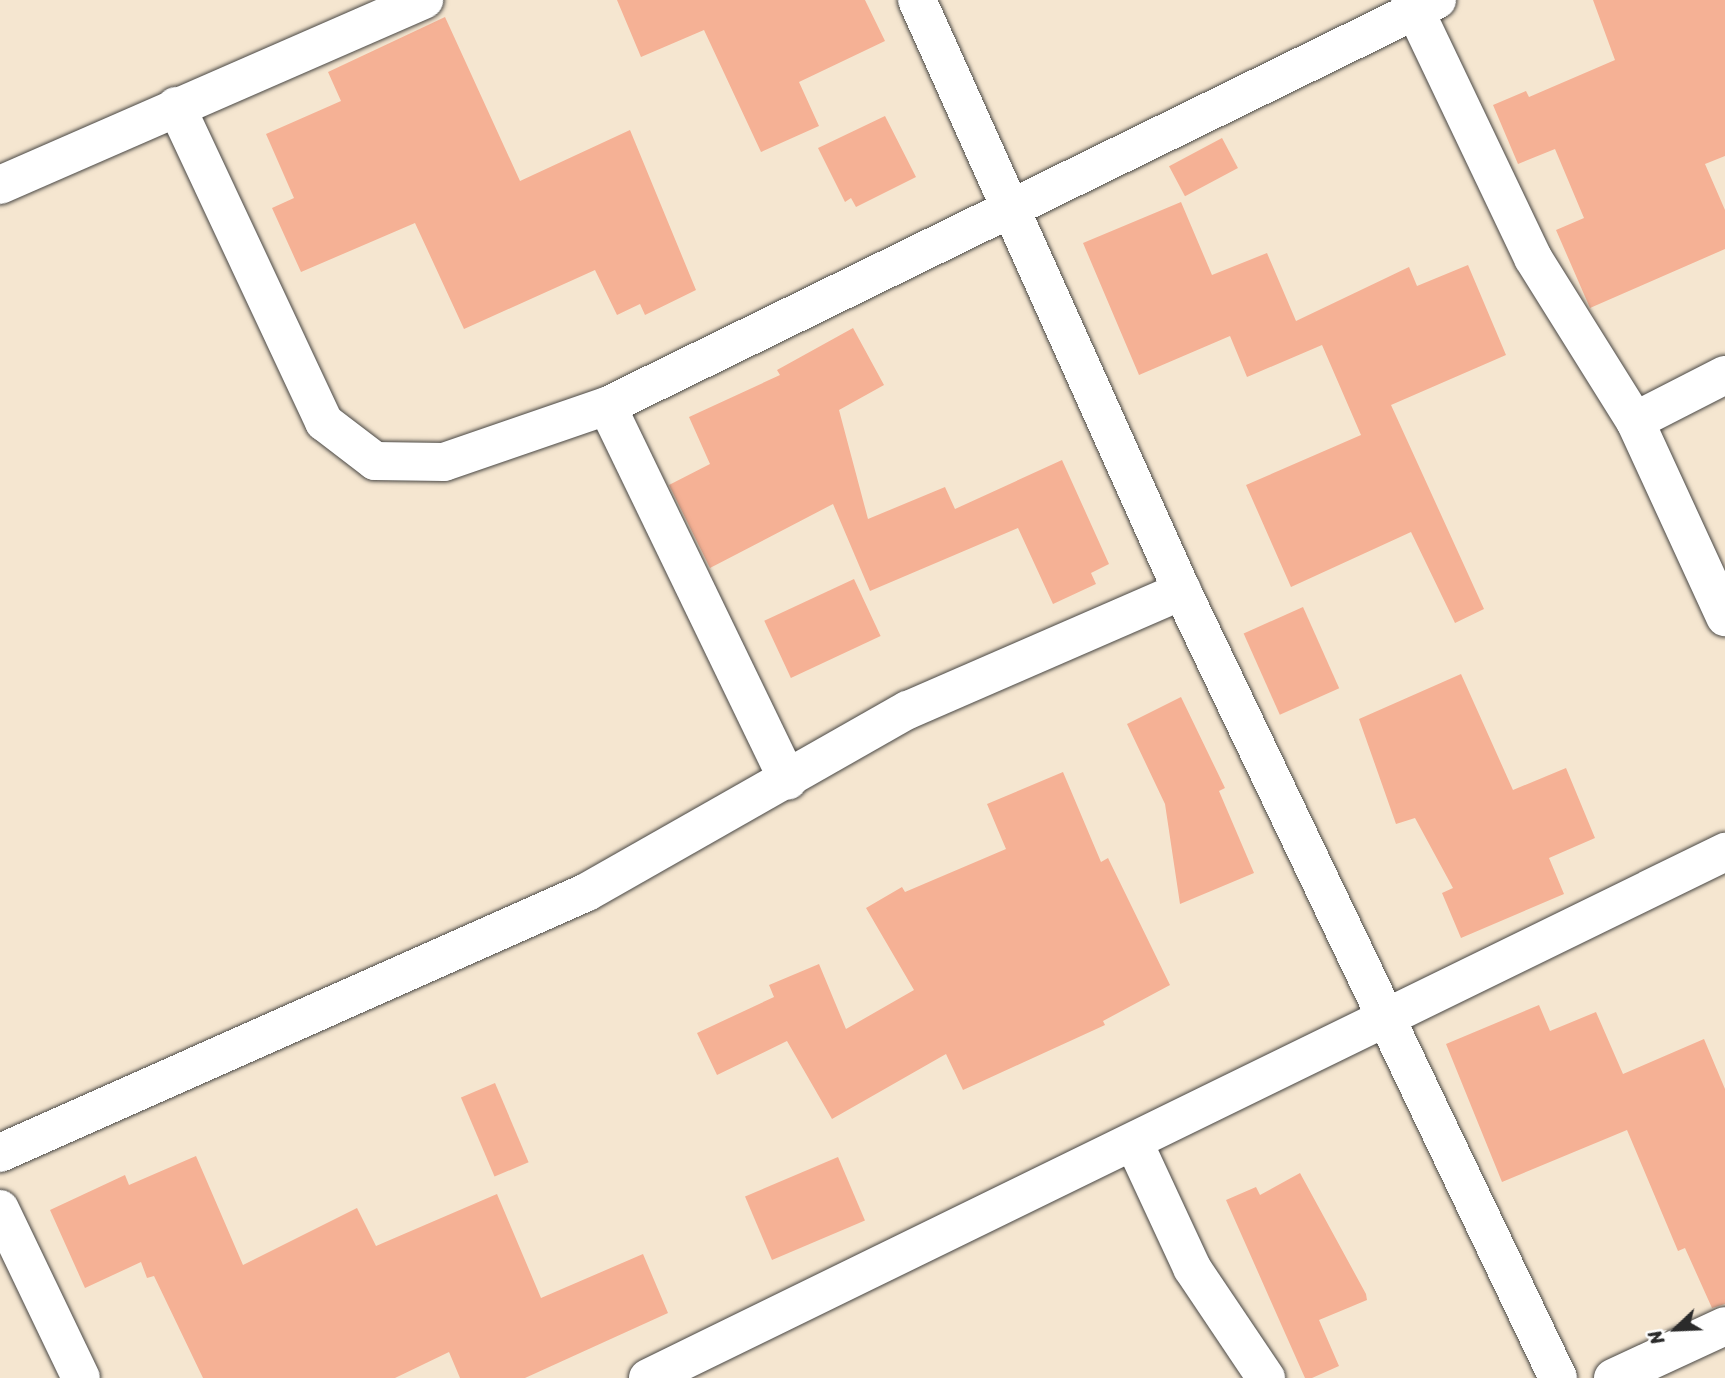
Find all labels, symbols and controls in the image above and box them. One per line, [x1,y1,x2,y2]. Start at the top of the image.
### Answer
north arrow [1641,1294,1711,1364]
text: N [1638,1325,1674,1350]

